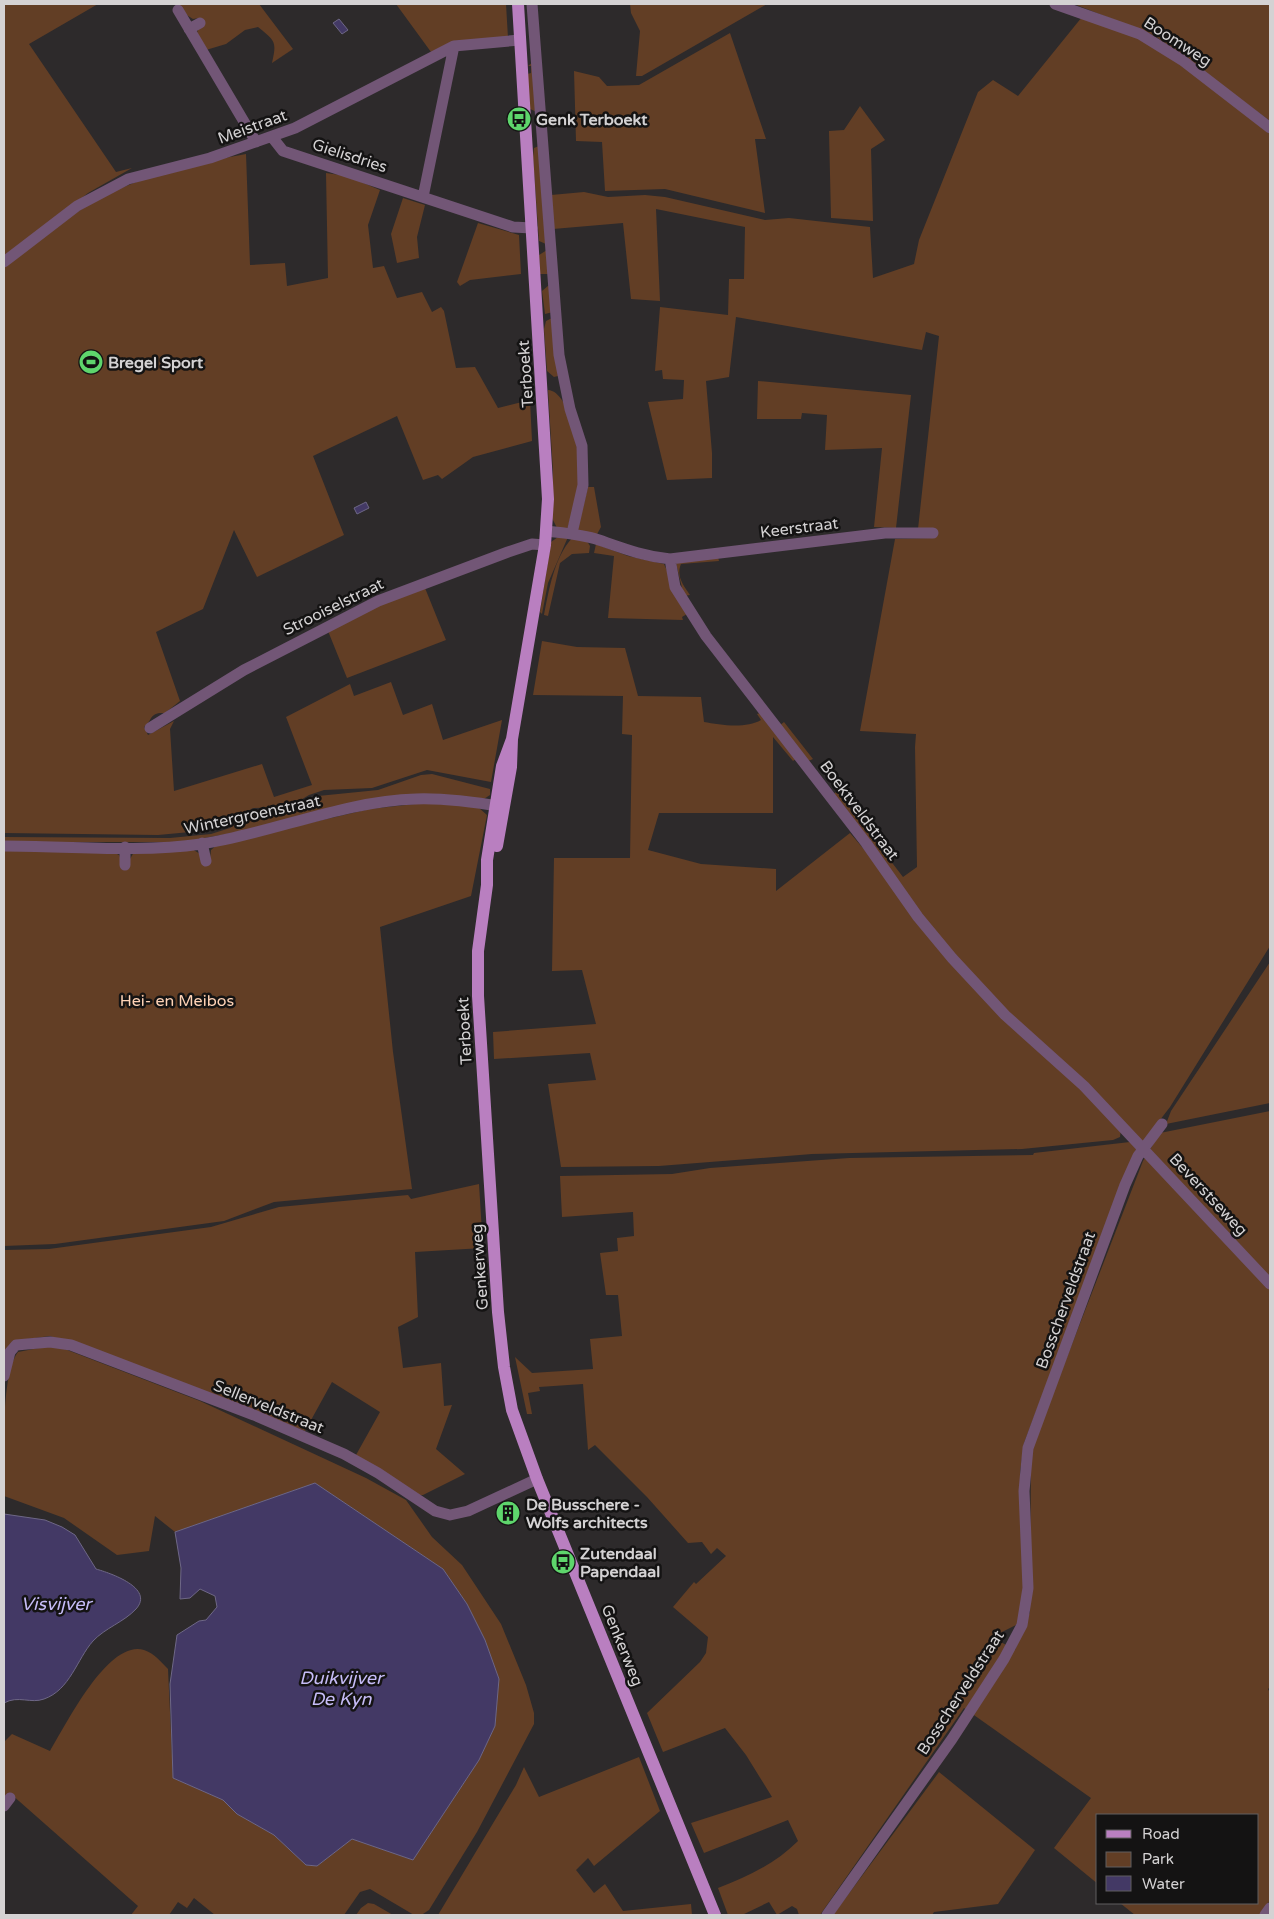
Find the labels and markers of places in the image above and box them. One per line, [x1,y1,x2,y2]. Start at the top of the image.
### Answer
bus stop icon: Genk Terboekt [506,106,532,132]
place label: Genk Terboekt [536,110,648,130]
sports icon: Bregel Sport [78,349,104,375]
place label: Bregel Sport [108,353,204,373]
place label: De Busschere - Wolfs architects [526,1495,648,1533]
building icon: De Busschere - Wolfs architects [495,1500,521,1526]
place label: Zutendaal Papendaal [580,1544,660,1582]
bus stop icon: Zutendaal Papendaal [550,1549,576,1575]

